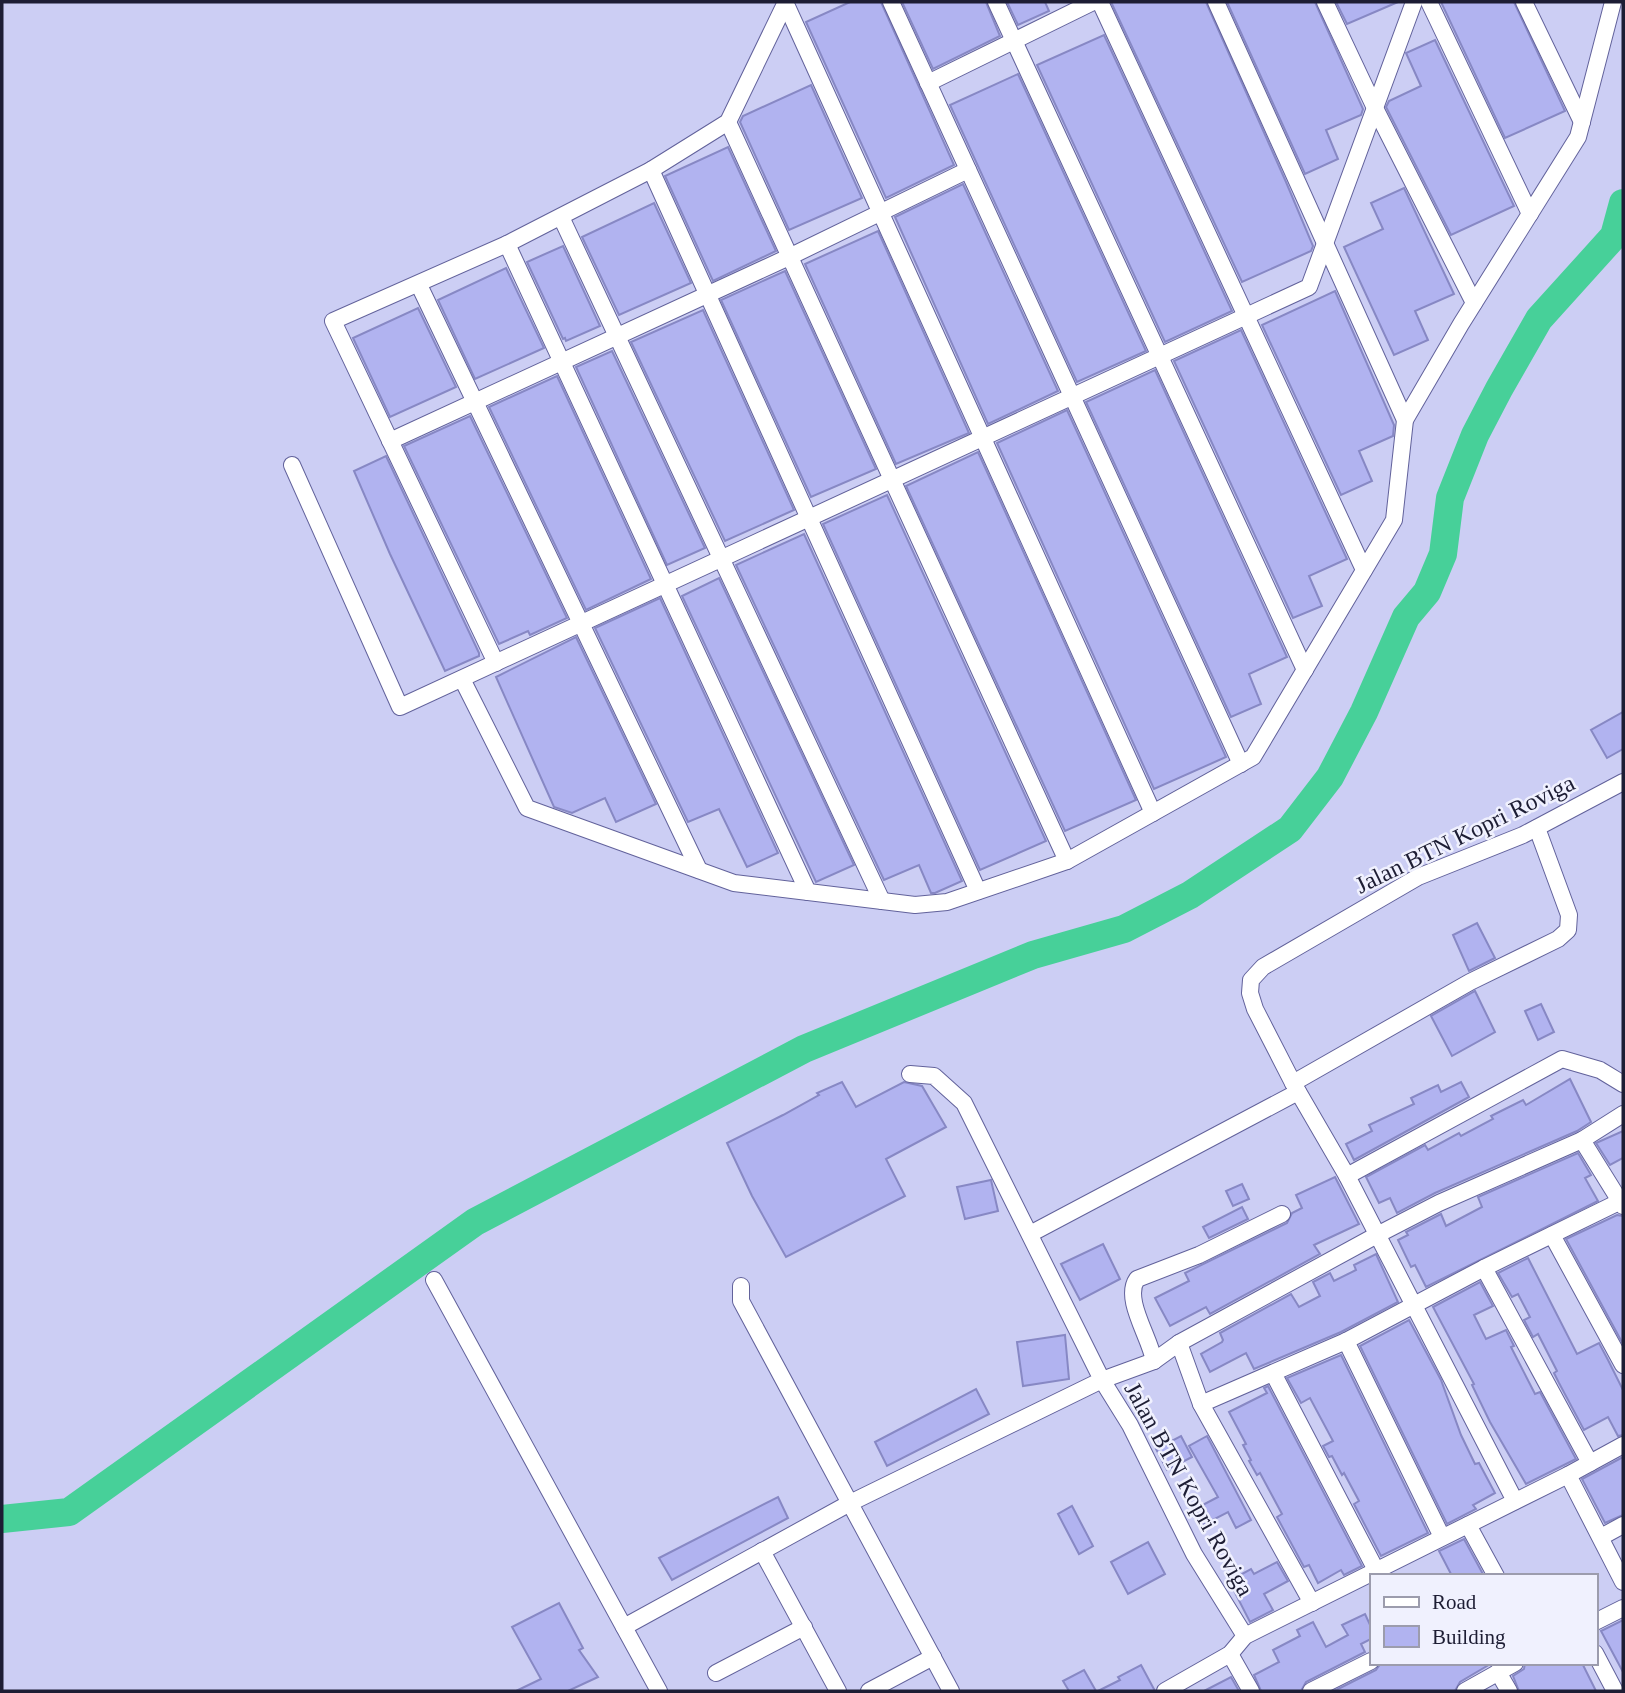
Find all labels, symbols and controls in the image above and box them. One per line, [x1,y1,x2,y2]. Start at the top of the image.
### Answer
street label: Jalan BTN Kopri Roviga [1351,769,1579,898]
street label: Jalan BTN Kopri Roviga [1119,1377,1259,1601]
legend [1370,1574,1597,1665]
text: Road [1432,1590,1477,1614]
text: Building [1432,1625,1506,1649]

